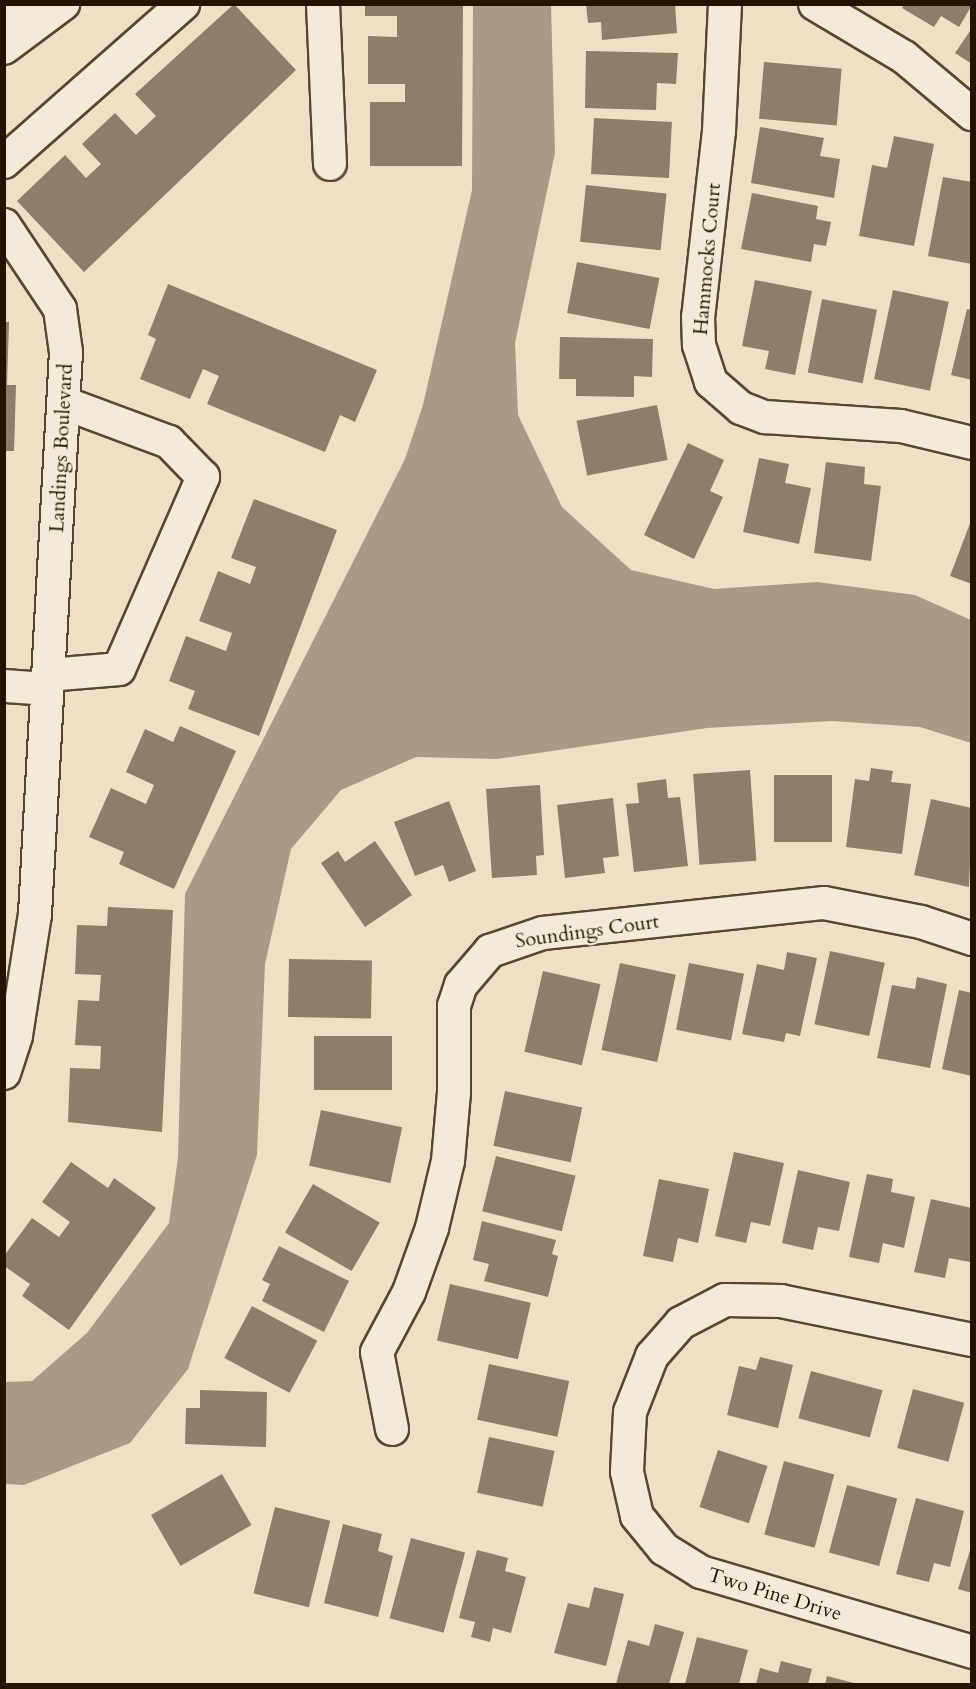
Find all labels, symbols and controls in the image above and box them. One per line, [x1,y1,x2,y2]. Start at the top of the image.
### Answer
street label: Hammocks Court [688,182,726,336]
street label: Landings Boulevard [45,363,77,533]
street label: Soundings Court [514,909,660,953]
street label: Two Pine Drive [705,1562,845,1626]

